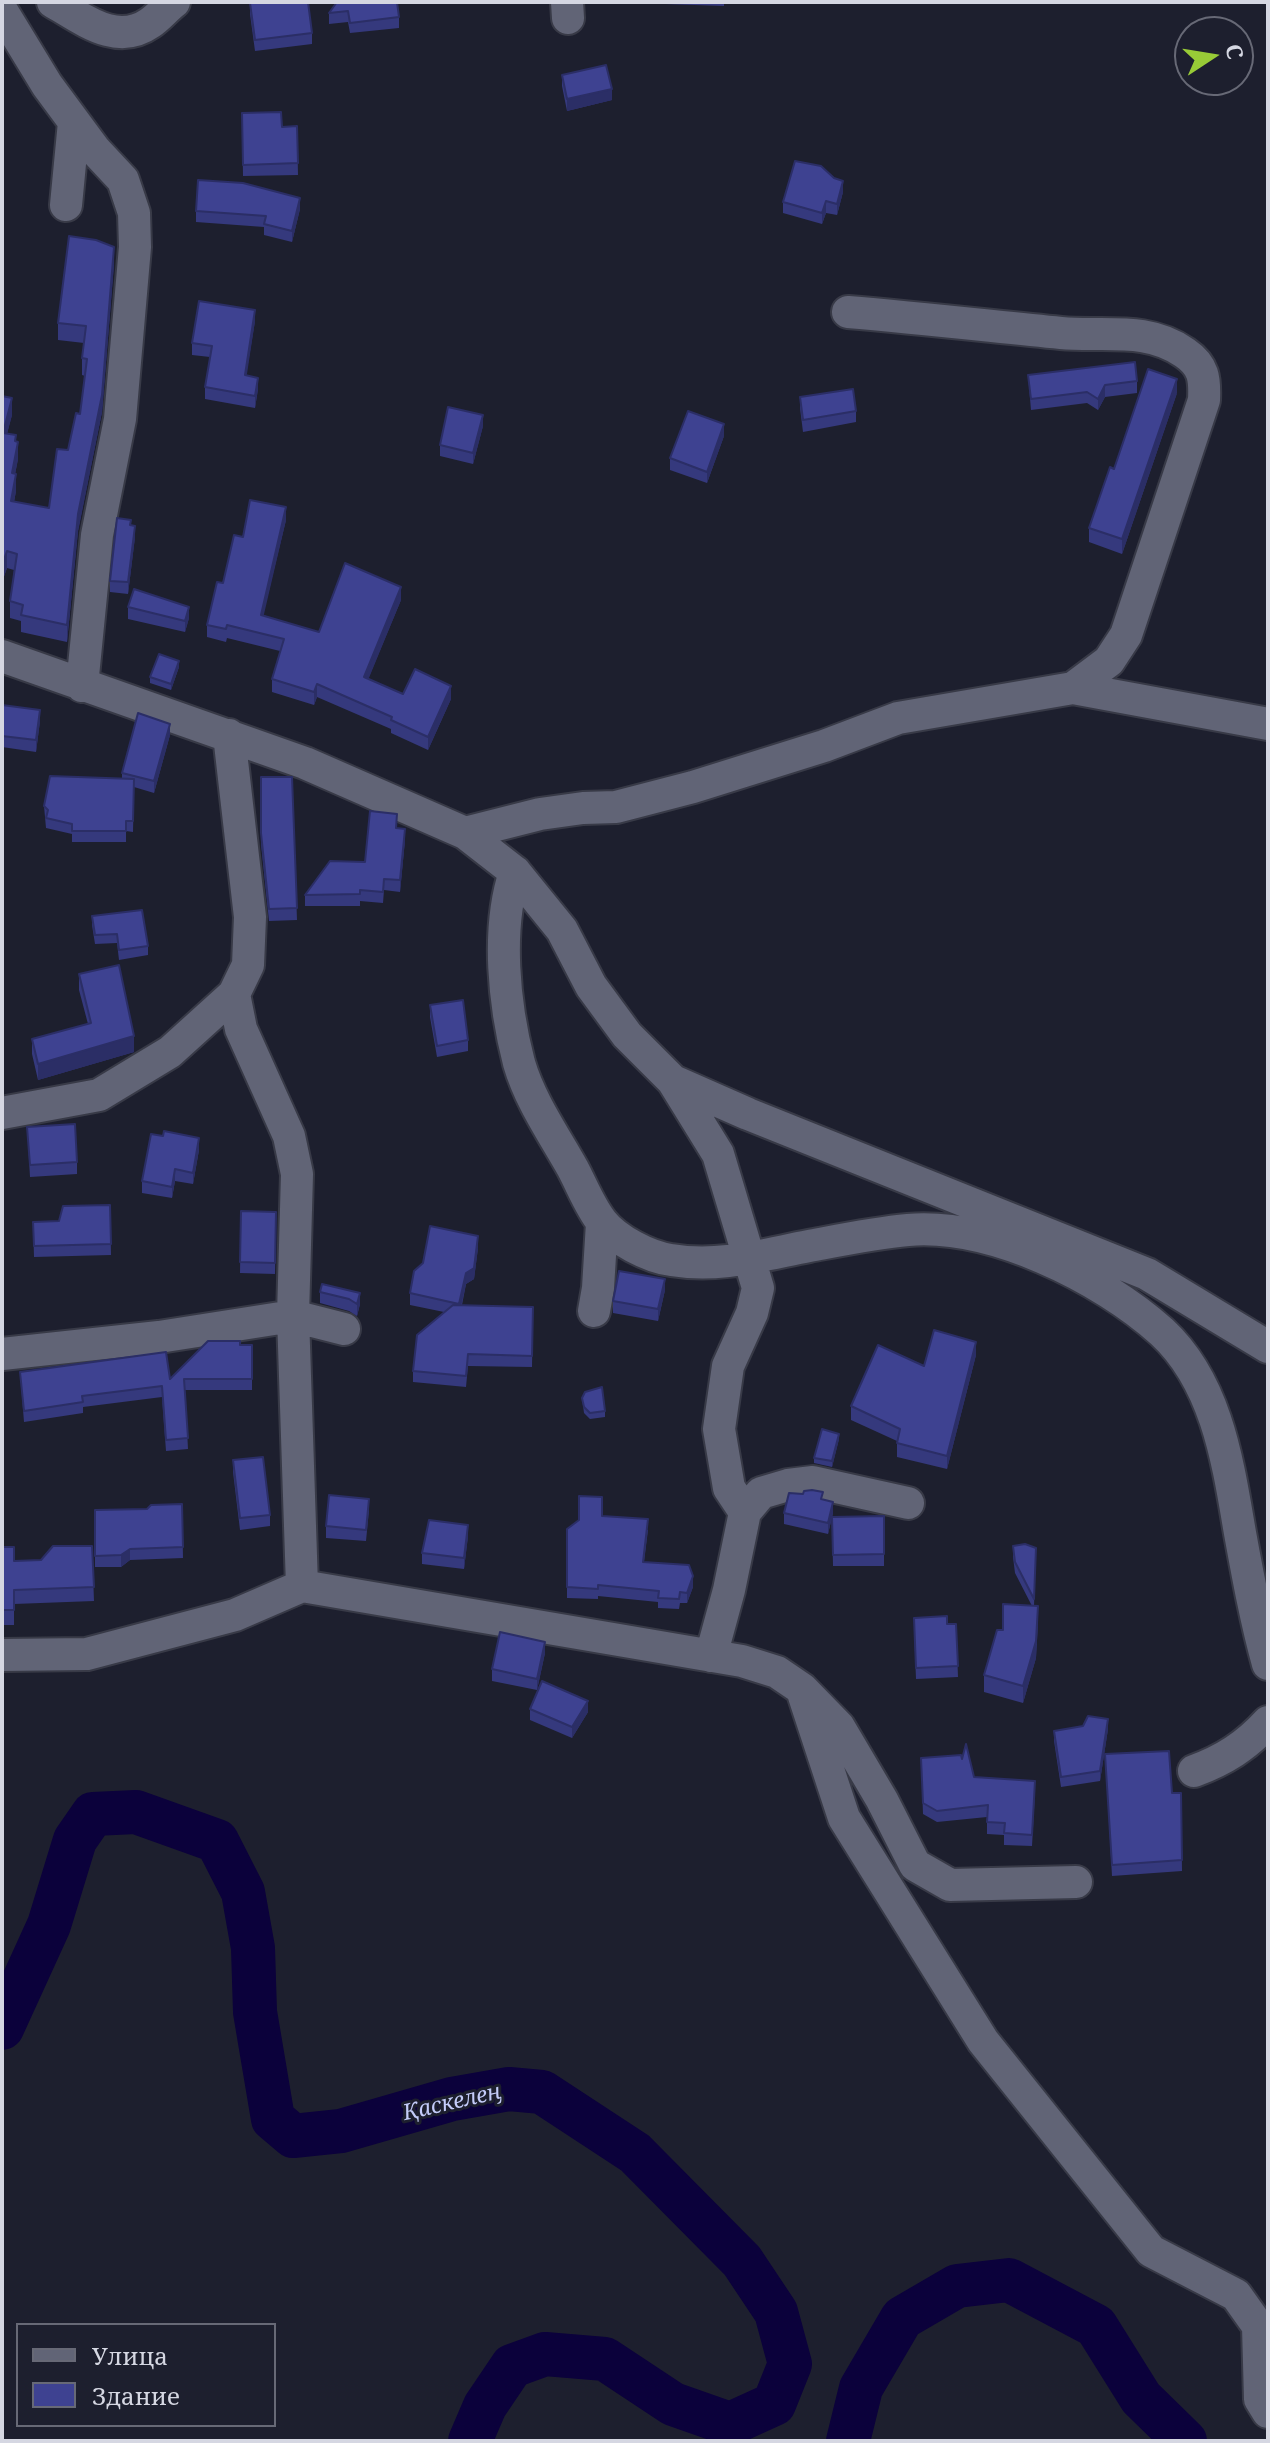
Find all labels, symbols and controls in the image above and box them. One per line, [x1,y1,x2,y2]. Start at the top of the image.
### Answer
north arrow [1174,16,1254,96]
text: С [1219,41,1252,62]
water label: Қаскелең [400,2079,504,2127]
legend [16,2323,276,2427]
text: Улица [92,2339,168,2372]
text: Здание [92,2379,180,2412]

